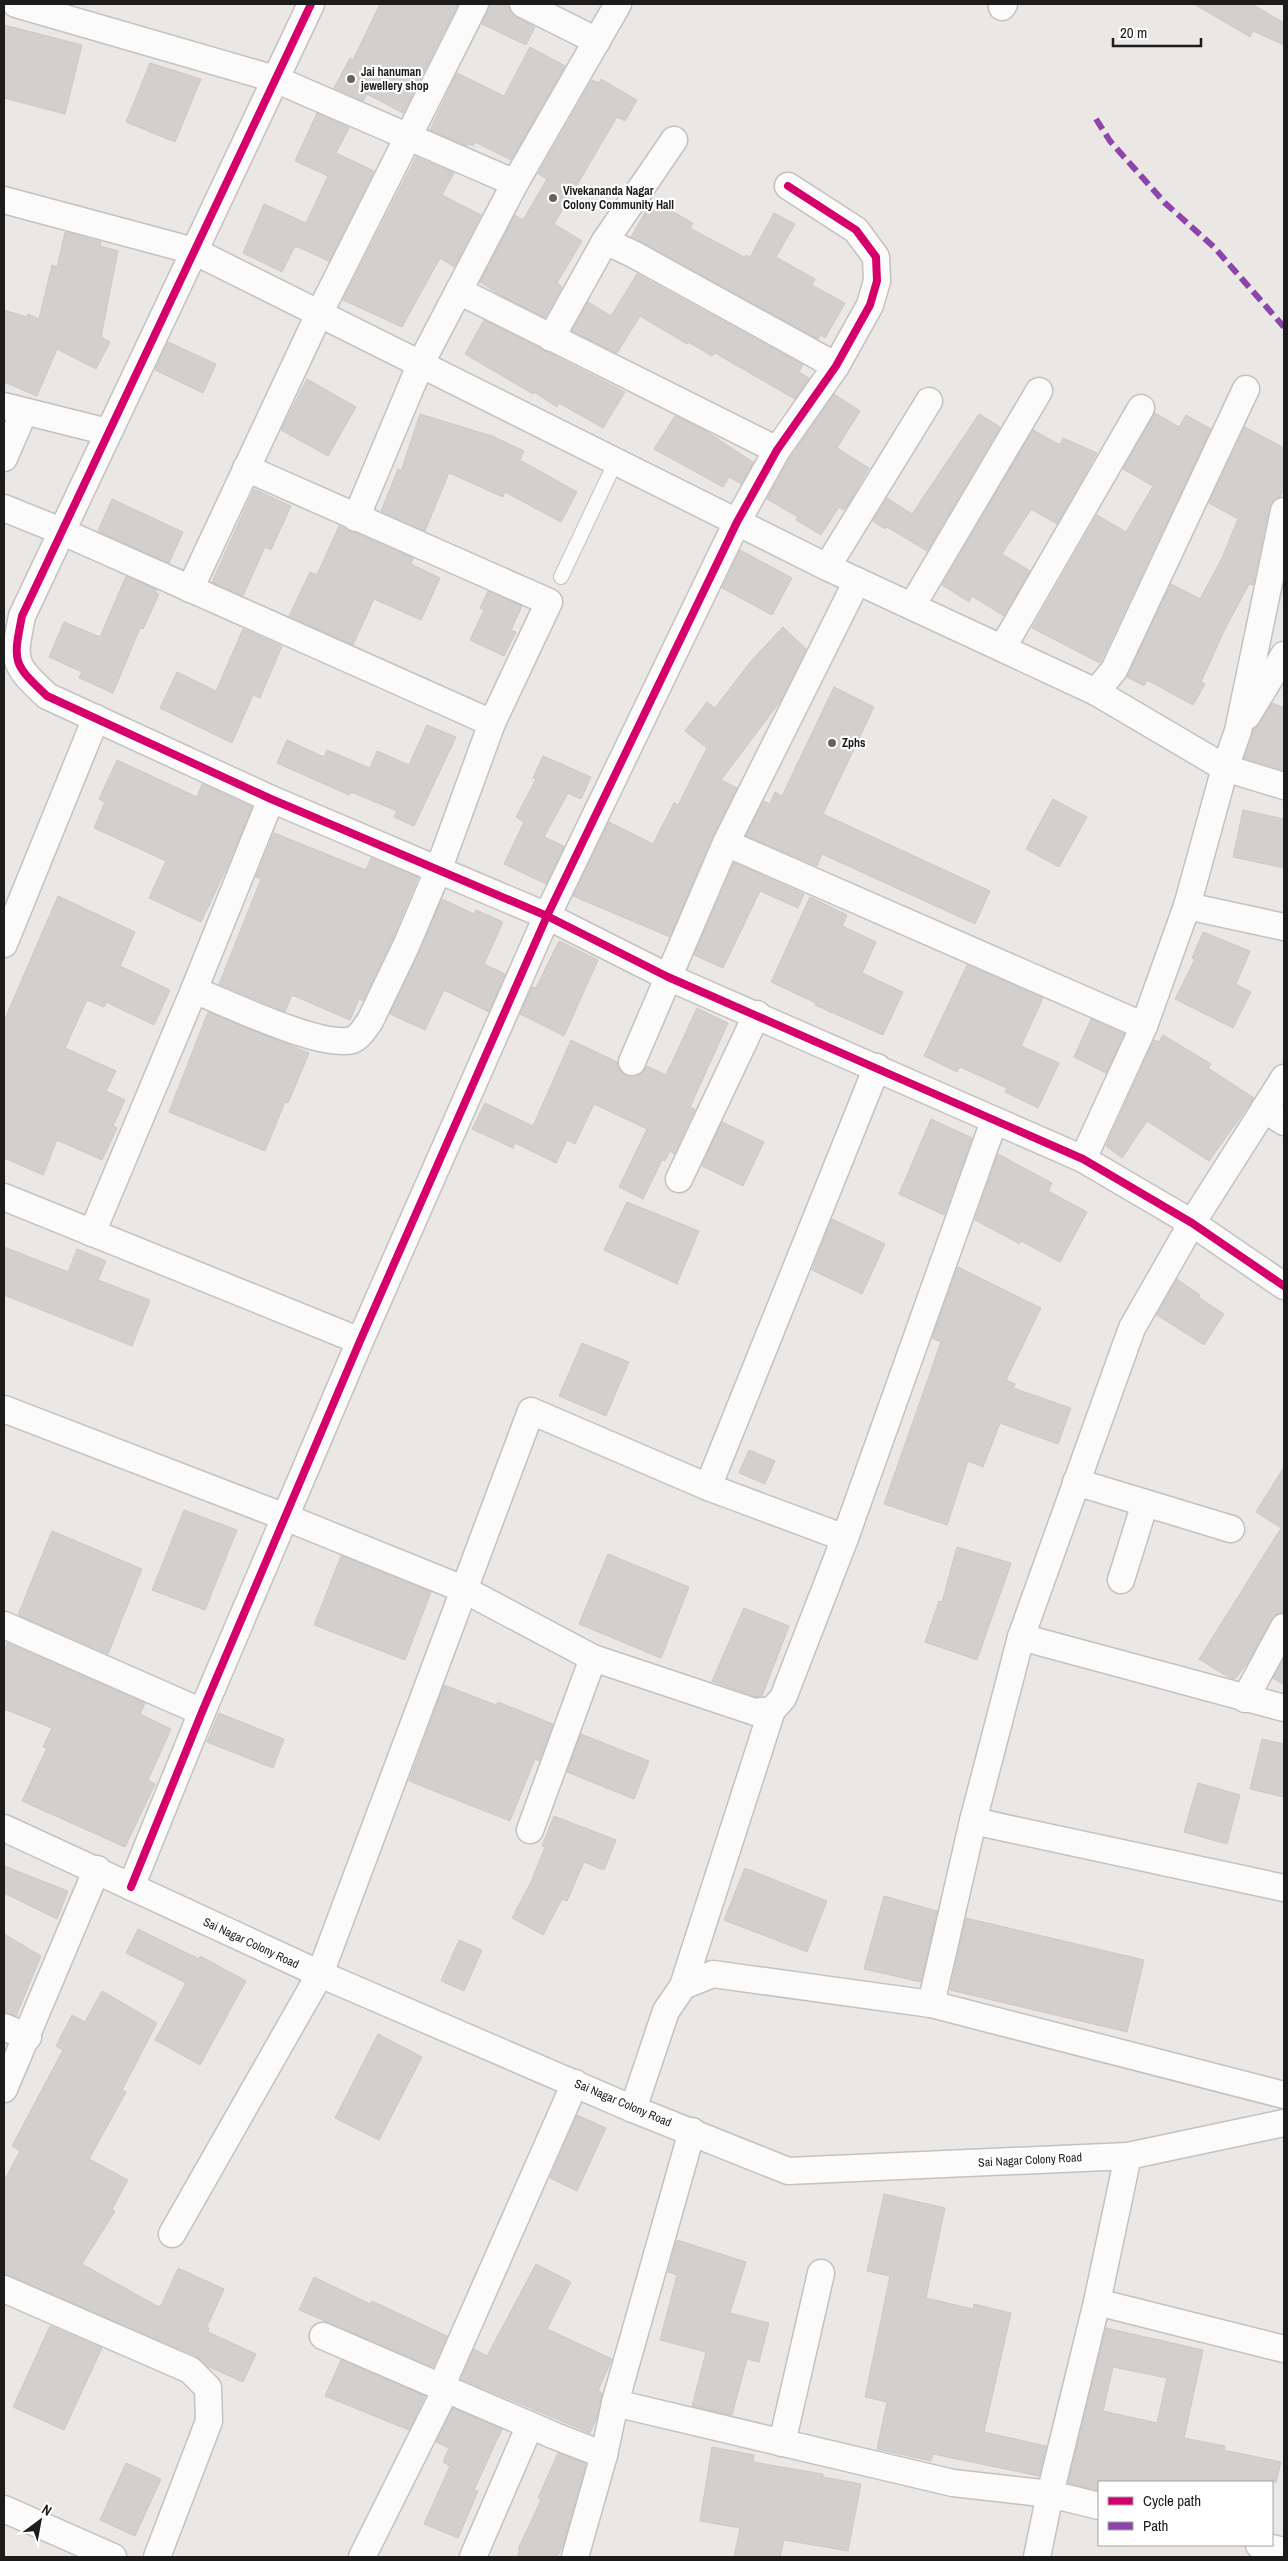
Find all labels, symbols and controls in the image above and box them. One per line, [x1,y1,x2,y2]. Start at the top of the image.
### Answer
scale bar [1113,15,1200,47]
text: 20 m [1120,22,1147,43]
place label: Jai hanuman jewellery shop [360,64,429,94]
marker: Jai hanuman jewellery shop [345,73,357,85]
place label: Vivekananda Nagar Colony Community Hall [563,183,674,213]
marker: Vivekananda Nagar Colony Community Hall [547,192,559,204]
place label: Zphs [842,735,866,751]
marker: Zphs [826,737,838,749]
street label: Sai Nagar Colony Road [201,1914,301,1972]
street label: Sai Nagar Colony Road [572,2075,674,2131]
street label: Sai Nagar Colony Road [978,2149,1082,2171]
legend [1098,2481,1273,2546]
text: Cycle path [1143,2490,1201,2511]
north arrow [15,2496,65,2546]
text: N [39,2500,55,2520]
text: Path [1143,2515,1168,2536]

